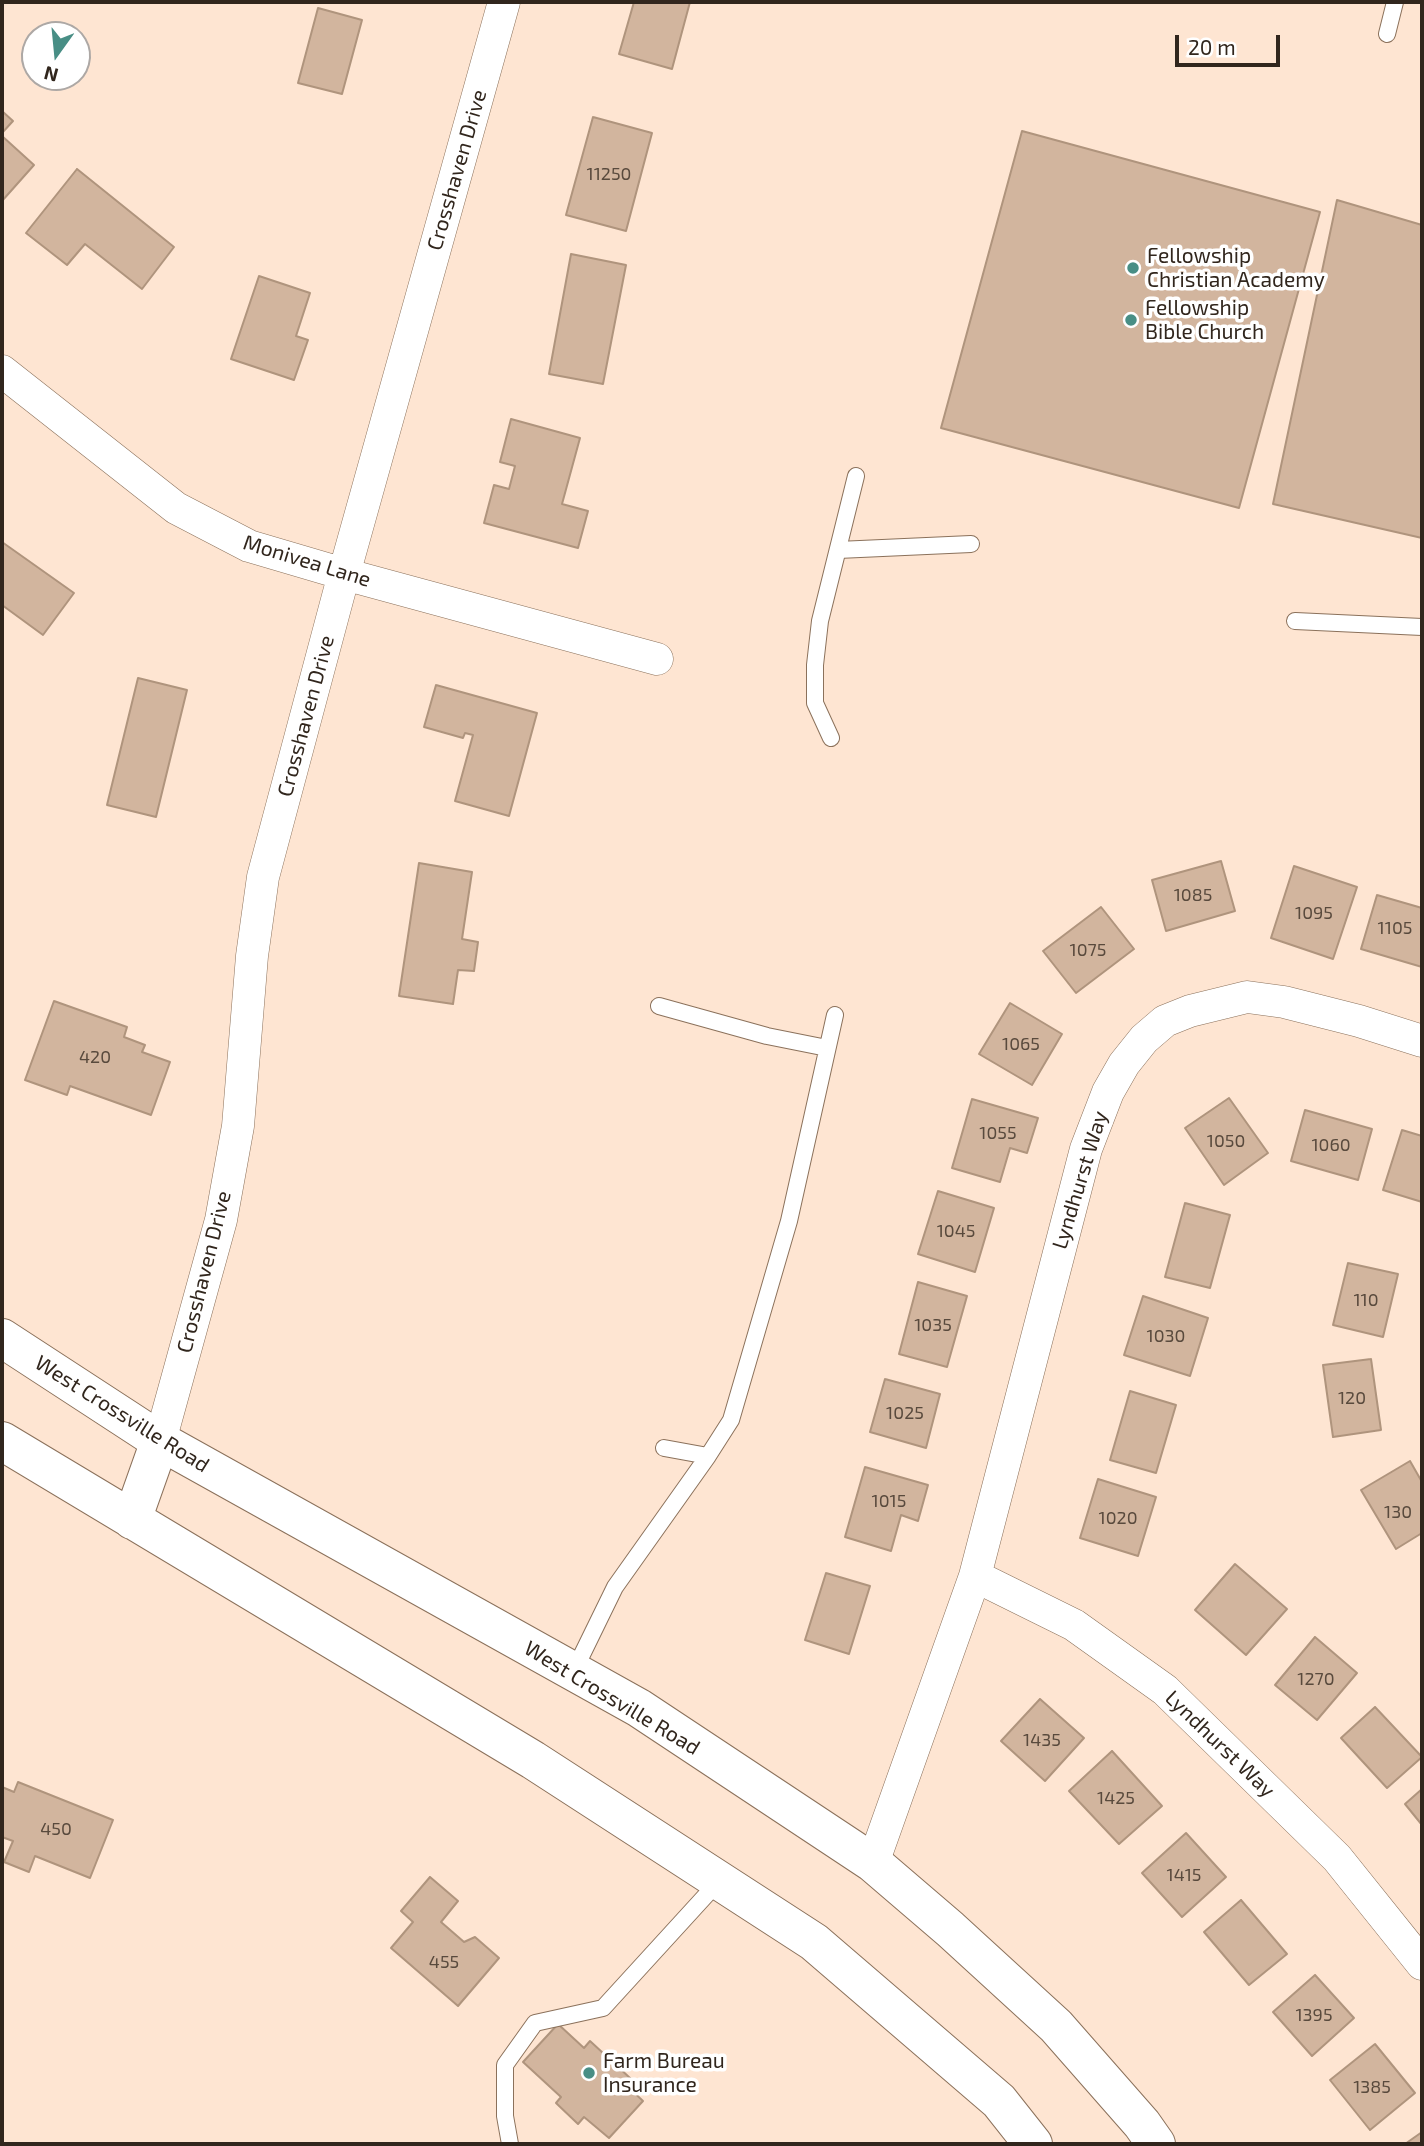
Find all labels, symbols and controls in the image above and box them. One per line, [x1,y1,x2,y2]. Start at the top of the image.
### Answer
north arrow [21,21,91,91]
scale bar [1179,21,1284,65]
text: 20 m [1188,34,1236,59]
text: N [41,62,61,88]
street label: Crosshaven Drive [422,87,492,253]
house number: 11250 [587,163,631,185]
place label: Fellowship Christian Academy [1147,243,1325,293]
marker: Fellowship Christian Academy [1125,260,1141,276]
place label: Fellowship Bible Church [1145,295,1264,345]
marker: Fellowship Bible Church [1123,312,1139,328]
street label: Monivea Lane [240,530,374,592]
street label: Crosshaven Drive [272,633,340,799]
house number: 1085 [1174,884,1212,906]
house number: 1095 [1295,902,1333,924]
house number: 1105 [1378,917,1412,939]
house number: 1075 [1070,939,1106,961]
house number: 1065 [1002,1033,1040,1055]
house number: 420 [79,1046,111,1068]
street label: Lyndhurst Way [1047,1108,1113,1252]
house number: 1055 [979,1122,1017,1144]
house number: 1050 [1207,1130,1245,1152]
house number: 1060 [1311,1134,1351,1156]
street label: Crosshaven Drive [172,1188,236,1356]
house number: 1045 [937,1220,975,1242]
house number: 110 [1353,1289,1379,1311]
house number: 1035 [914,1314,952,1336]
house number: 1030 [1147,1325,1185,1347]
street label: West Crossville Road [30,1350,214,1478]
house number: 120 [1338,1387,1366,1409]
house number: 1025 [886,1402,924,1424]
house number: 1015 [872,1490,906,1512]
house number: 130 [1384,1501,1412,1523]
house number: 1020 [1099,1507,1137,1529]
street label: West Crossville Road [520,1636,704,1760]
house number: 1270 [1297,1668,1335,1690]
street label: Lyndhurst Way [1160,1685,1280,1803]
house number: 1435 [1023,1729,1061,1751]
house number: 1425 [1097,1787,1135,1809]
house number: 450 [40,1818,72,1840]
house number: 1415 [1166,1864,1202,1886]
house number: 455 [429,1951,459,1973]
house number: 1395 [1295,2004,1333,2026]
place label: Farm Bureau Insurance [603,2048,725,2098]
marker: Farm Bureau Insurance [581,2065,597,2081]
house number: 1385 [1353,2076,1391,2098]

